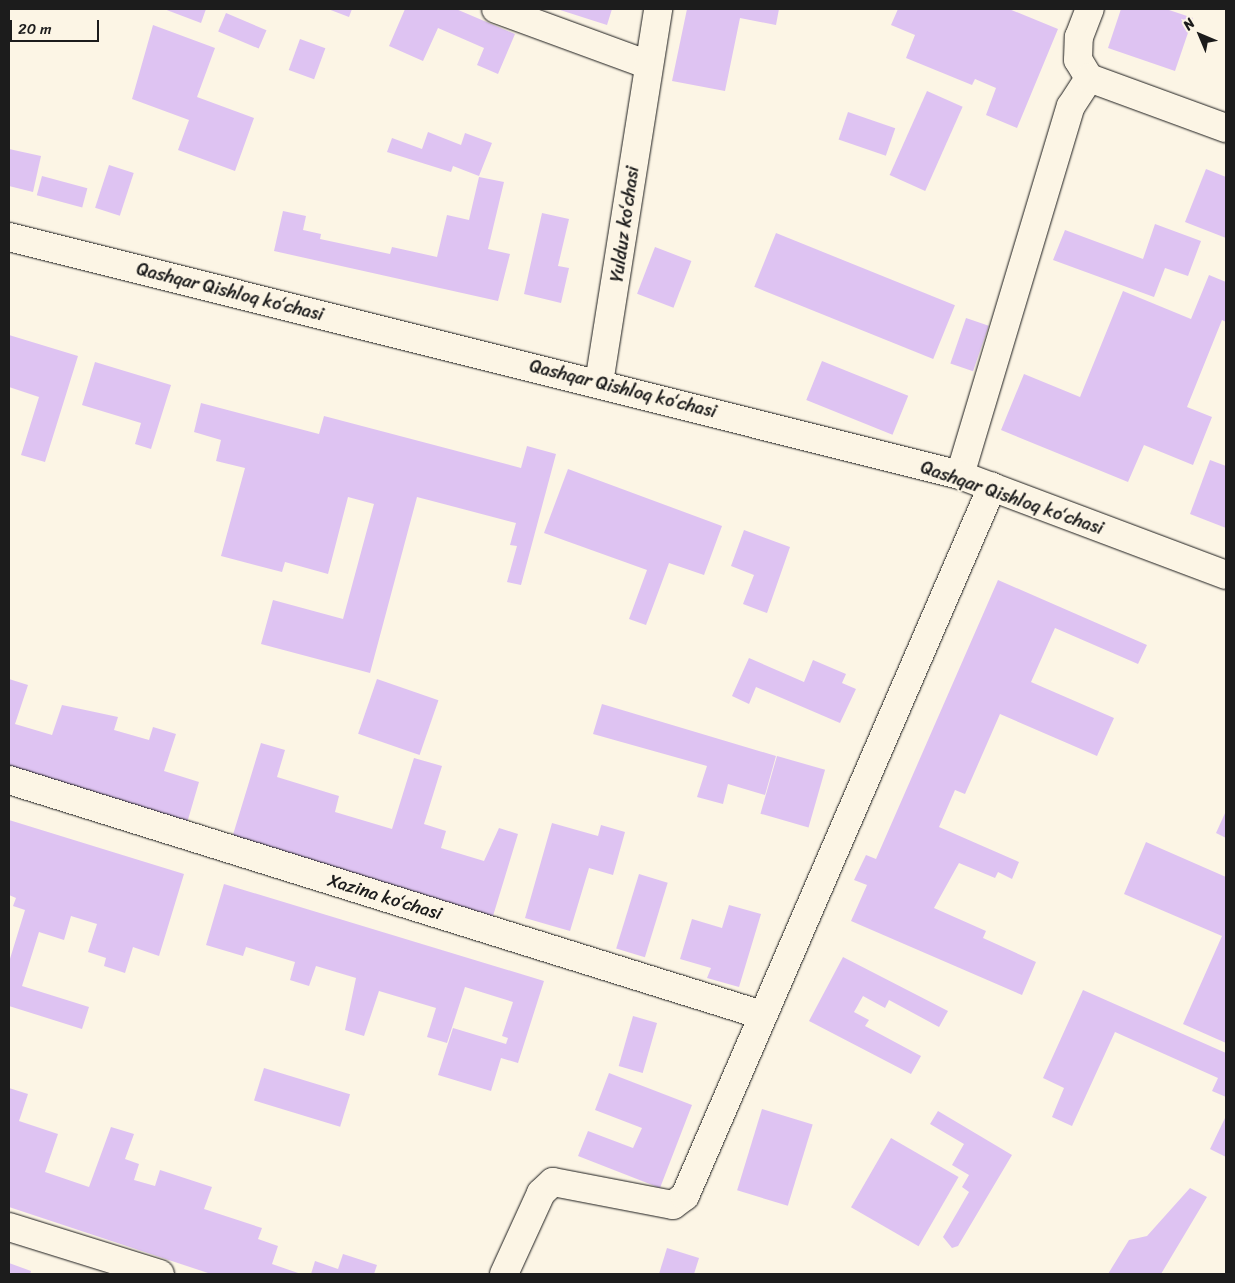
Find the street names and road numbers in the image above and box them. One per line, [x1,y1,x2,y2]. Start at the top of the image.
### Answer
street label: Yulduz koʻchasi [606,165,644,283]
street label: Qashqar Qishloq koʻchasi [134,258,326,326]
street label: Qashqar Qishloq koʻchasi [527,355,719,423]
street label: Qashqar Qishloq koʻchasi [918,457,1106,539]
street label: Xazina koʻchasi [325,869,445,925]

